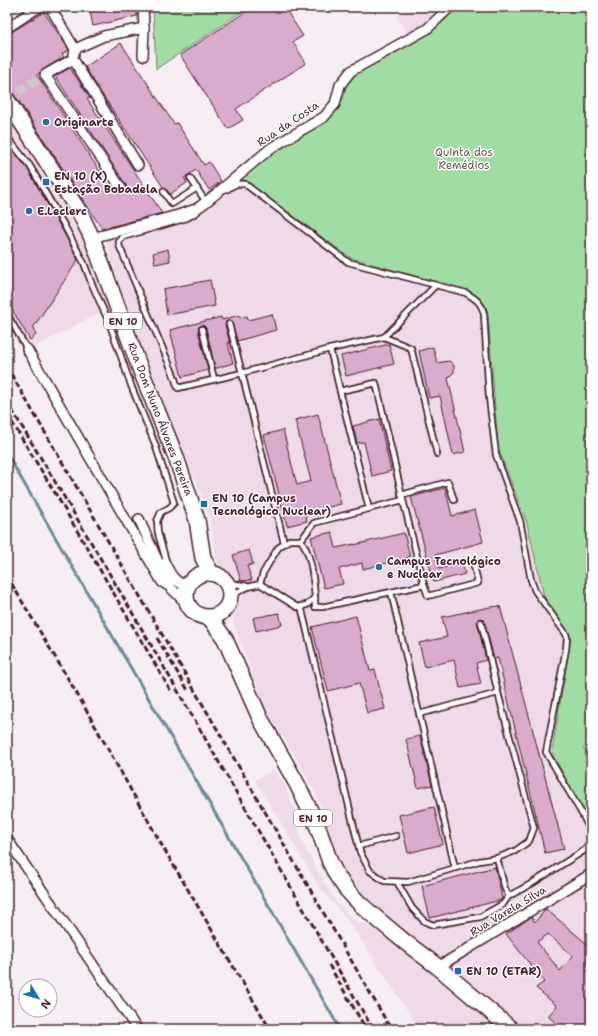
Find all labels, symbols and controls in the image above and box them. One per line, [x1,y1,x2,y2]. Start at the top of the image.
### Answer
street label: Rua da Costa [254,98,322,150]
place label: Originarte [54,115,114,130]
marker: Originarte [41,117,51,127]
park label: Quinta dos Remédios [435,145,493,173]
place label: EN 10 (X) Estação Bobadela [54,169,158,197]
marker: EN 10 (X) Estação Bobadela [41,177,51,187]
place label: E.Leclerc [37,204,87,219]
marker: E.Leclerc [24,206,34,216]
road number: EN 10 [104,313,142,329]
street label: Rua Dom Nuno Álvares Pereira [124,340,197,498]
place label: EN 10 (Campus Tecnológico Nuclear) [212,491,331,519]
marker: EN 10 (Campus Tecnológico Nuclear) [199,499,209,509]
place label: Campus Tecnológico e Nuclear [387,554,501,582]
marker: Campus Tecnológico e Nuclear [374,562,384,572]
road number: EN 10 [294,810,332,826]
street label: Rua Varela Silva [467,882,549,940]
place label: EN 10 (ETAR) [466,964,541,979]
marker: EN 10 (ETAR) [453,966,463,976]
north arrow [18,978,58,1018]
text: N [37,996,54,1012]

